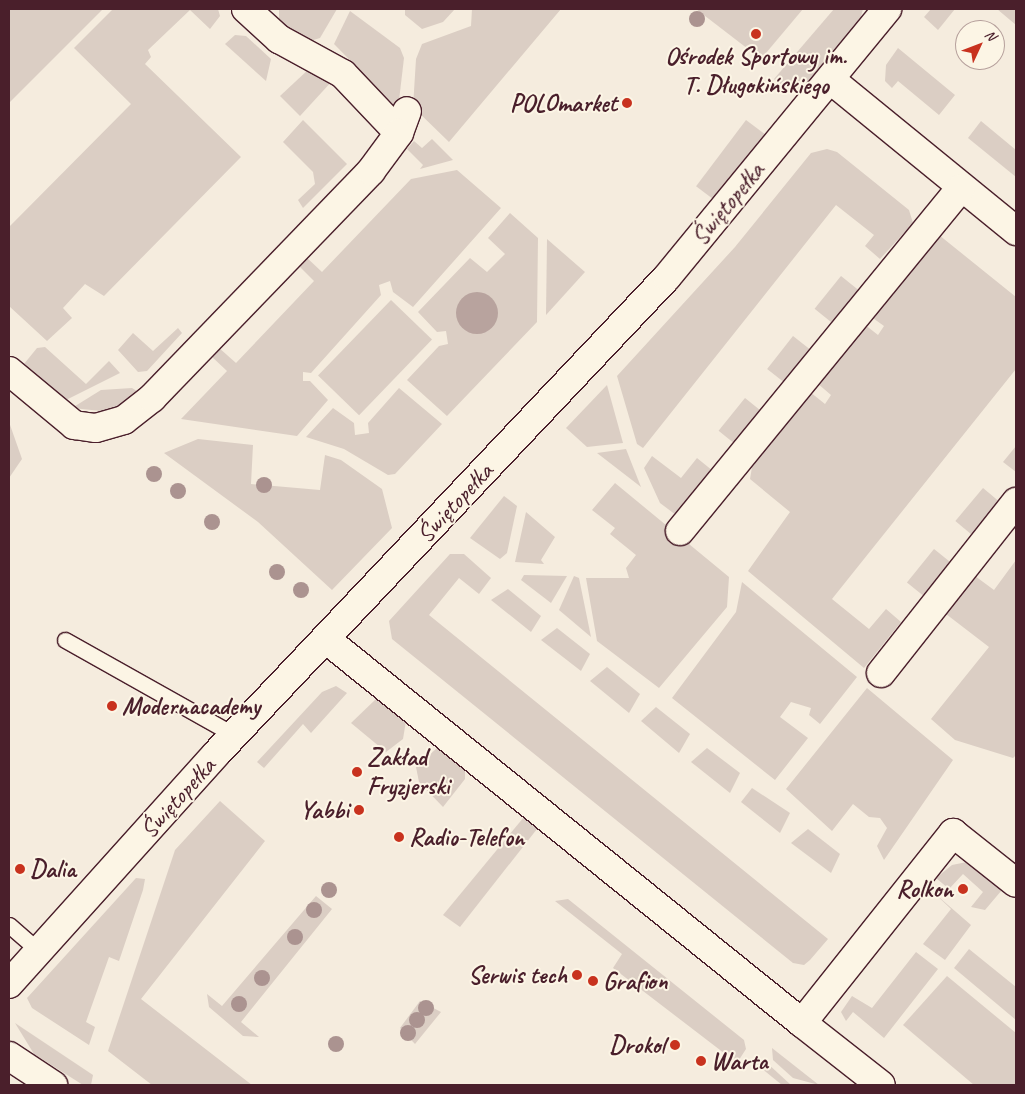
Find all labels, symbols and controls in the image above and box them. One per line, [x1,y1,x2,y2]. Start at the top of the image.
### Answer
north arrow [955,20,1005,70]
text: N [981,26,1000,44]
marker: Ośrodek Sportowy im. T. Długokińskiego [750,28,762,40]
place label: Ośrodek Sportowy im. T. Długokińskiego [665,42,847,101]
place label: POLOmarket [510,88,617,118]
marker: POLOmarket [621,97,633,109]
street label: Świętopełka [685,157,771,251]
street label: Świętopełka [410,457,500,549]
place label: Modernacademy [122,691,260,721]
marker: Modernacademy [106,700,118,712]
place label: Zakład Fryzjerski [367,743,449,802]
street label: Świętopełka [134,751,222,845]
marker: Zakład Fryzjerski [351,766,363,778]
place label: Yabbi [300,795,349,825]
marker: Yabbi [353,804,365,816]
place label: Radio-Telefon [409,822,524,852]
marker: Radio-Telefon [393,831,405,843]
place label: Dalia [30,854,76,884]
marker: Dalia [14,863,26,875]
place label: Rolkon [896,874,953,904]
marker: Rolkon [957,883,969,895]
place label: Serwis tech [468,960,567,990]
place label: Grafion [603,966,667,996]
marker: Serwis tech [571,969,583,981]
marker: Grafion [587,975,599,987]
place label: Drokol [609,1030,665,1060]
marker: Drokol [669,1039,681,1051]
place label: Warta [711,1046,768,1076]
marker: Warta [695,1055,707,1067]

